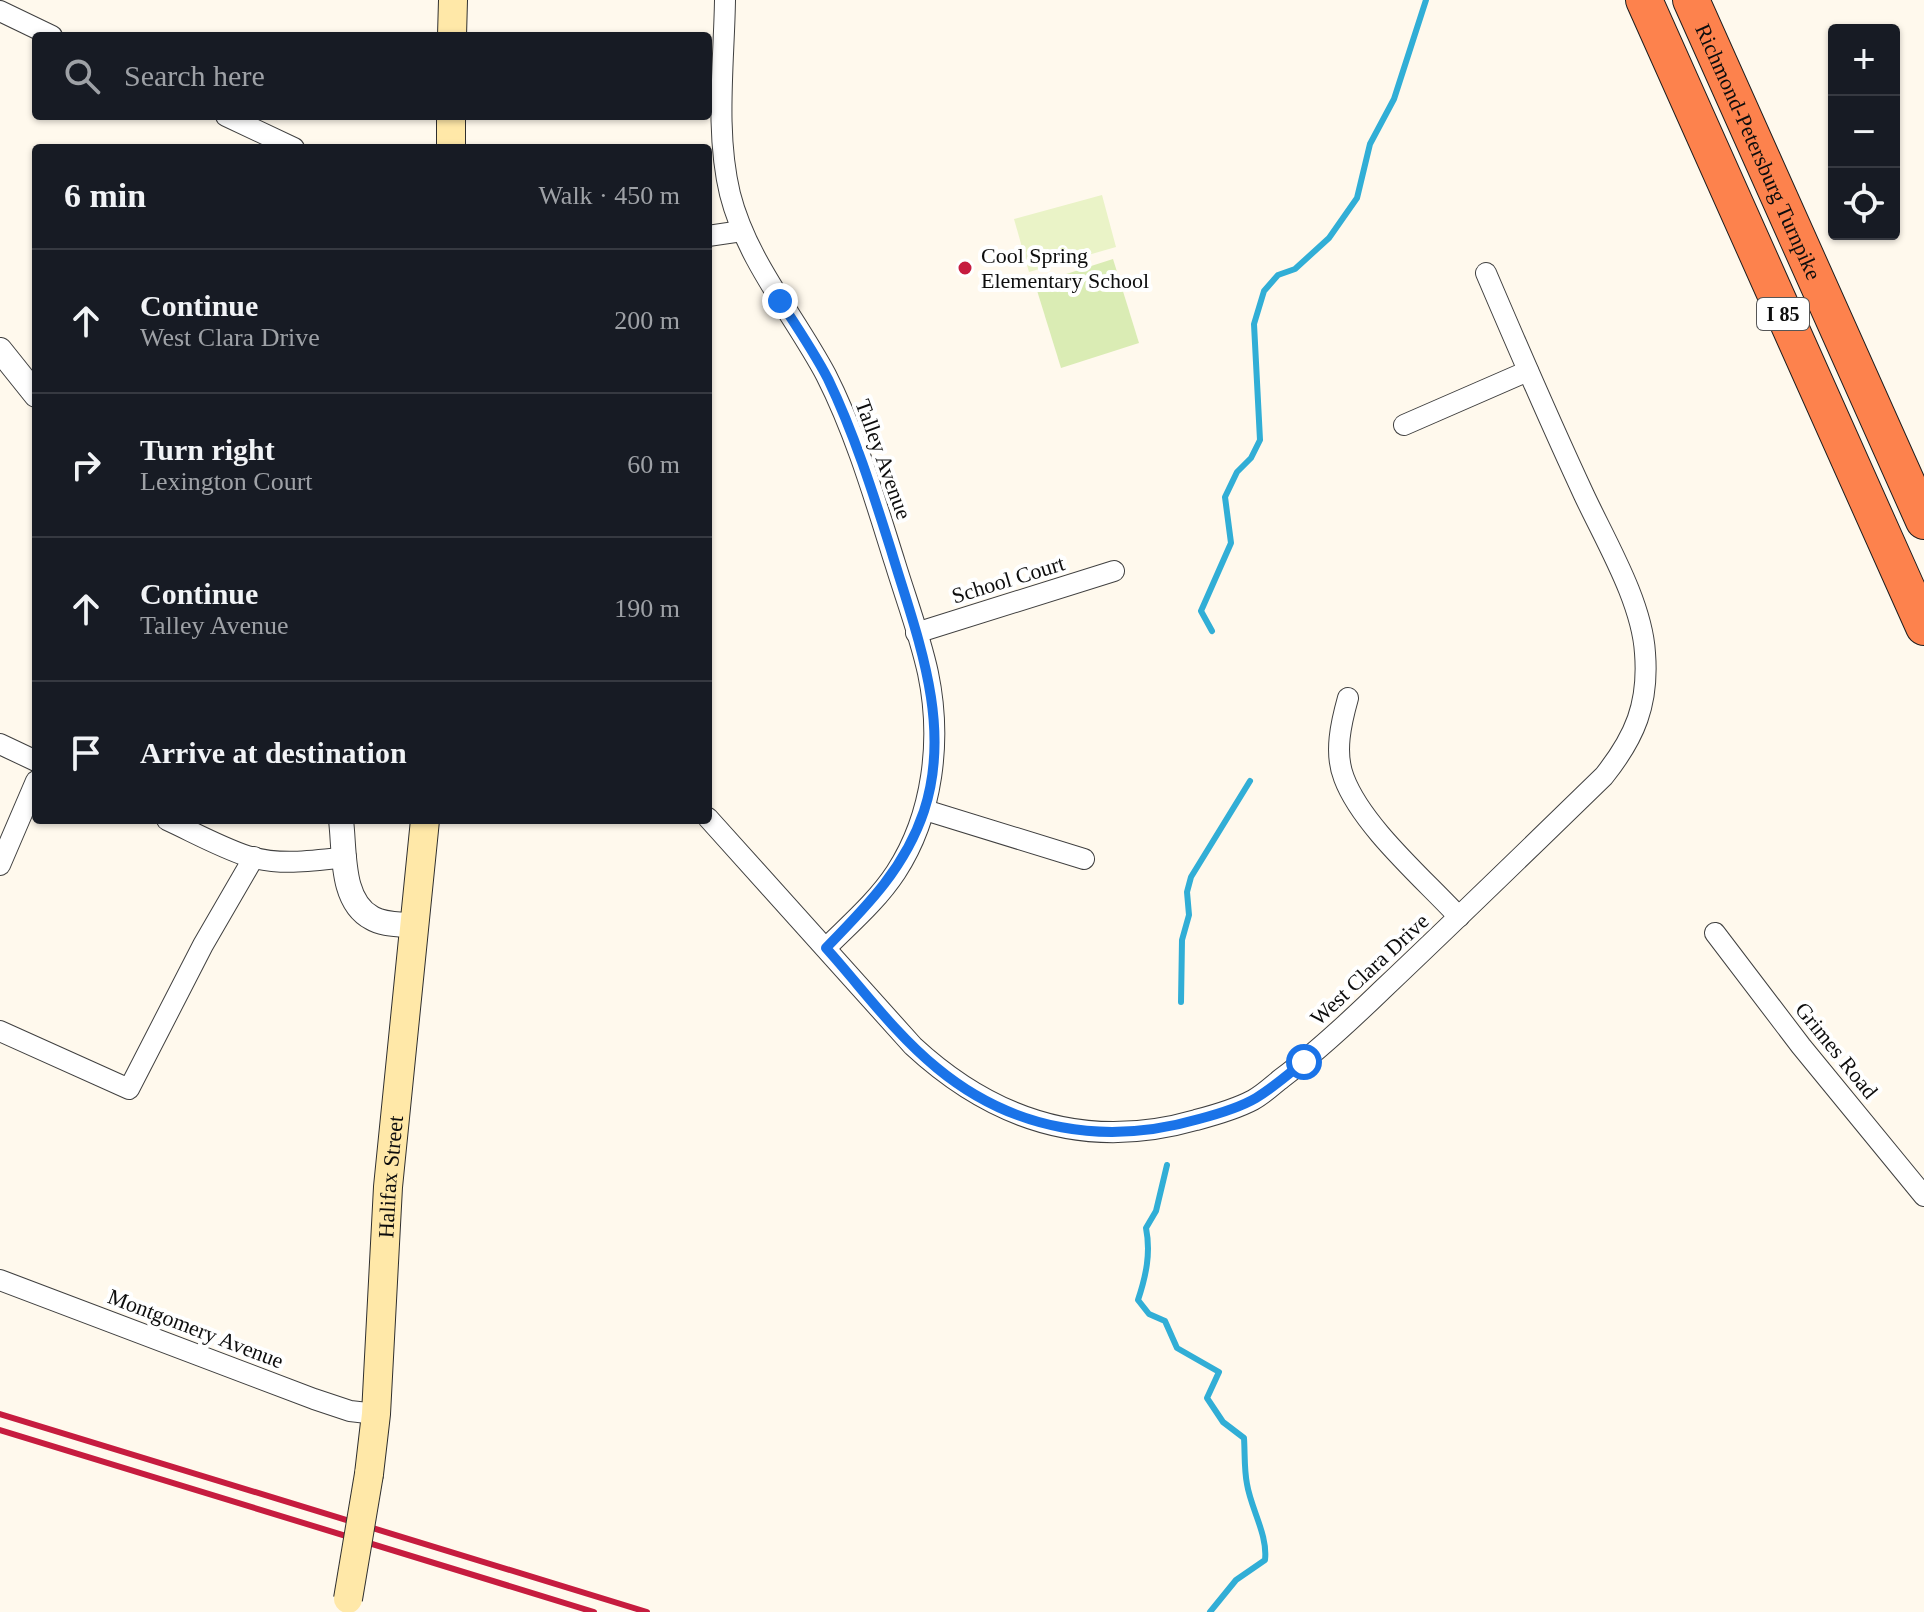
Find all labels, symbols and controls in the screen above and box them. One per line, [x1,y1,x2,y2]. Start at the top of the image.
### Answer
street label: Richmond-Petersburg Turnpike [1690,20,1826,284]
map controls [1828,24,1900,240]
button: + [1828,24,1900,96]
search box [32,32,712,120]
icon: search [60,54,104,98]
text: Search here [124,59,265,92]
button: − [1828,96,1900,168]
button: locate [1828,168,1900,240]
text: 6 min [64,177,146,214]
text: Walk · 450 m [538,181,680,210]
place label: Cool Spring Elementary School [981,243,1149,293]
marker: Cool Spring Elementary School [956,259,974,277]
route end [762,283,798,319]
text: Continue [140,289,258,322]
road number: I 85 [1757,298,1809,330]
icon: ahead [64,299,108,343]
text: 200 m [614,306,680,335]
text: West Clara Drive [140,323,320,352]
street label: Talley Avenue [850,396,917,523]
text: Turn right [140,433,275,466]
icon: right [64,443,108,487]
text: 60 m [627,450,680,479]
text: Lexington Court [140,467,313,496]
street label: School Court [949,550,1068,608]
text: Continue [140,577,258,610]
icon: ahead [64,587,108,631]
text: 190 m [614,594,680,623]
text: Talley Avenue [140,611,289,640]
icon: arrive [64,731,108,775]
text: Arrive at destination [140,736,407,769]
street label: West Clara Drive [1305,908,1434,1030]
street label: Grimes Road [1790,997,1883,1104]
route start [1286,1044,1322,1080]
street label: Halifax Street [373,1114,408,1239]
street label: Montgomery Avenue [105,1283,287,1373]

